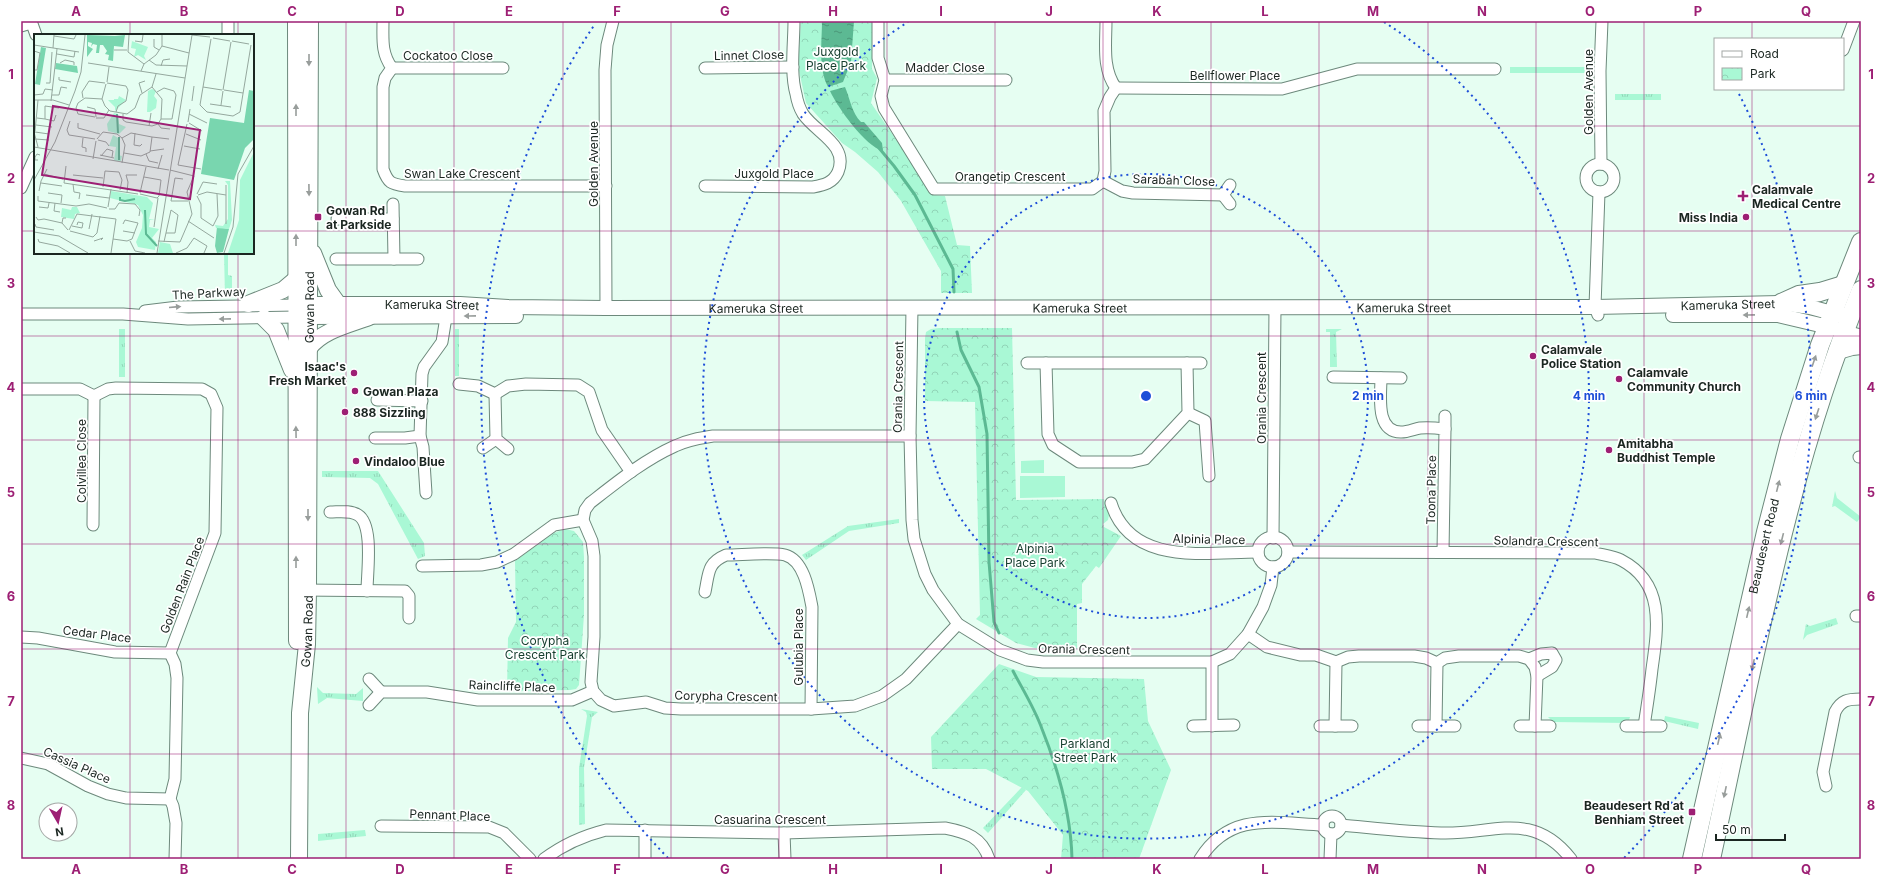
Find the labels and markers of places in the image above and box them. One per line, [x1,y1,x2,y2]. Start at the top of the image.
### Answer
place label: Calamvale Medical Centre [1752,182,1841,211]
marker: Calamvale Medical Centre [1737,190,1749,202]
place label: Gowan Rd at Parkside [326,203,392,232]
place label: Miss India [1679,210,1738,225]
marker: Gowan Rd at Parkside [313,212,323,222]
marker: Miss India [1741,212,1751,222]
place label: Calamvale Police Station [1541,342,1621,371]
marker: Calamvale Police Station [1528,351,1538,361]
place label: Isaac's Fresh Market [269,359,347,388]
place label: Calamvale Community Church [1627,365,1741,394]
marker: Isaac's Fresh Market [349,368,359,378]
marker: Calamvale Community Church [1614,374,1624,384]
place label: Gowan Plaza [363,384,439,399]
marker: Gowan Plaza [350,386,360,396]
centre of rings [1139,389,1153,403]
place label: 888 Sizzling [353,405,426,420]
marker: 888 Sizzling [340,407,350,417]
place label: Amitabha Buddhist Temple [1617,436,1715,465]
marker: Amitabha Buddhist Temple [1604,445,1614,455]
place label: Vindaloo Blue [364,454,445,469]
marker: Vindaloo Blue [351,456,361,466]
place label: Beaudesert Rd at Benhiam Street [1584,798,1685,827]
marker: Beaudesert Rd at Benhiam Street [1687,807,1697,817]

